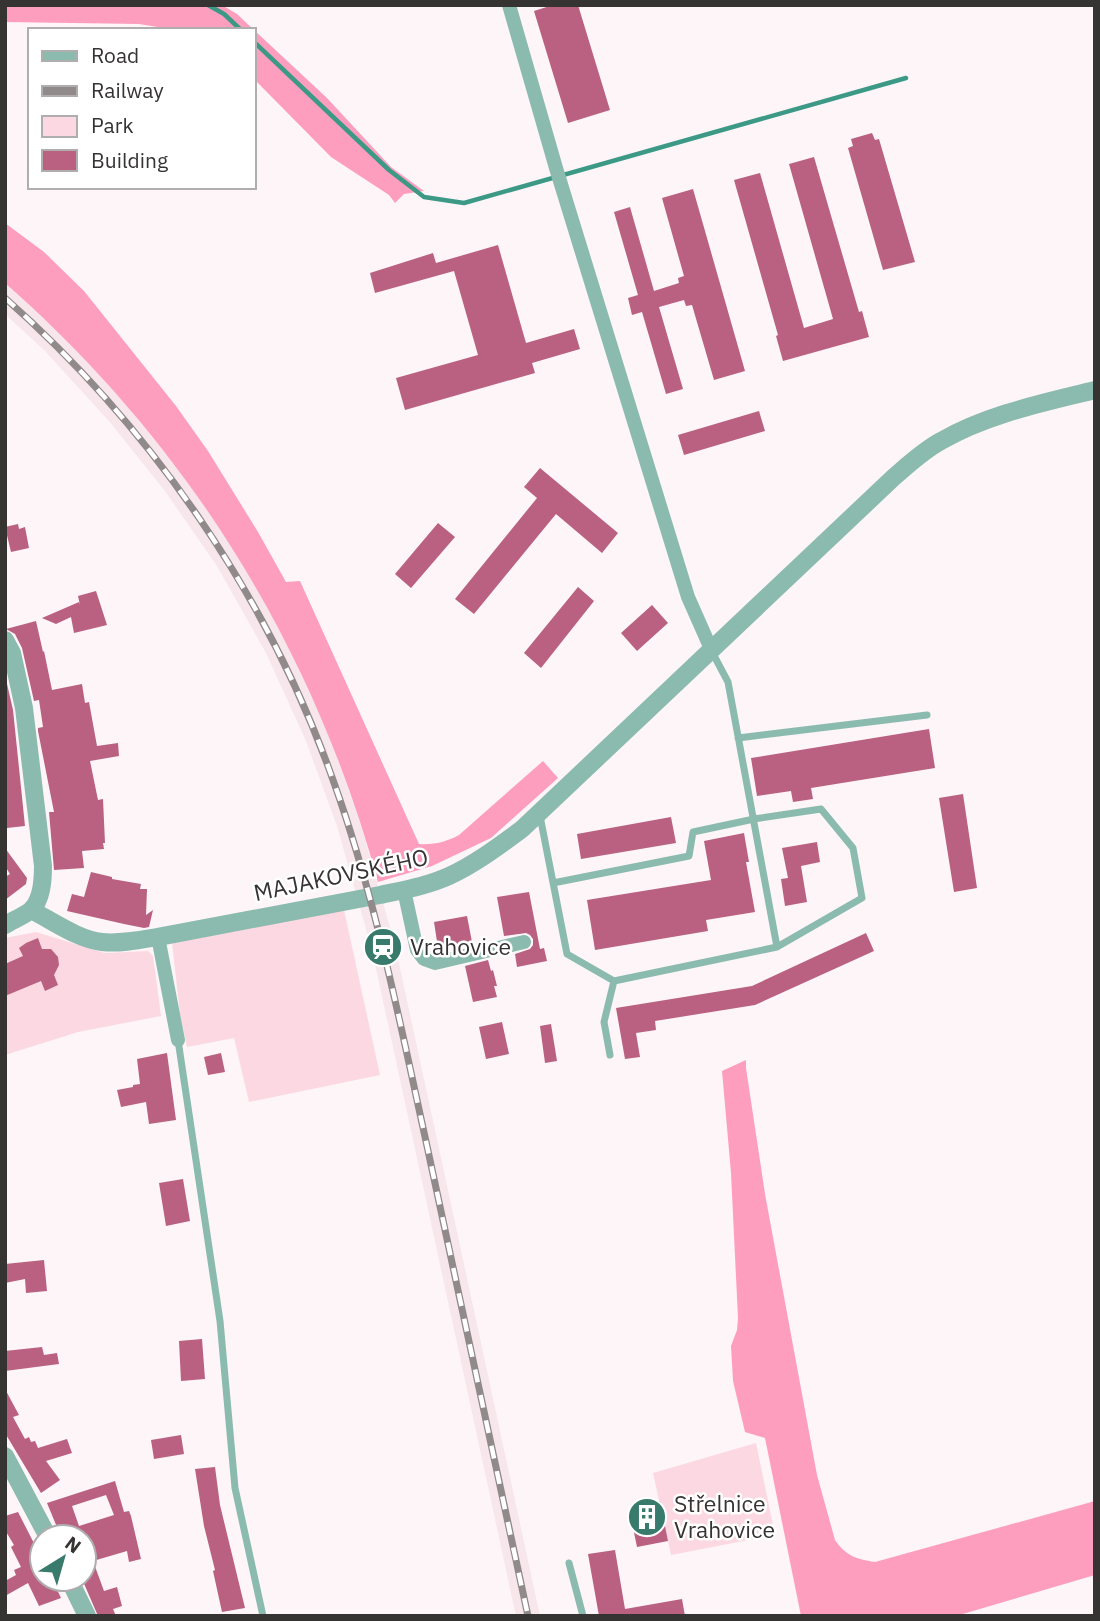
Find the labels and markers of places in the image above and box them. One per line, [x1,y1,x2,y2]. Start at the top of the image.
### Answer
station icon: Vrahovice [362,926,404,968]
place label: Vrahovice [410,931,511,961]
place label: Střelnice Vrahovice [674,1488,775,1544]
building icon: Střelnice Vrahovice [626,1496,668,1538]

